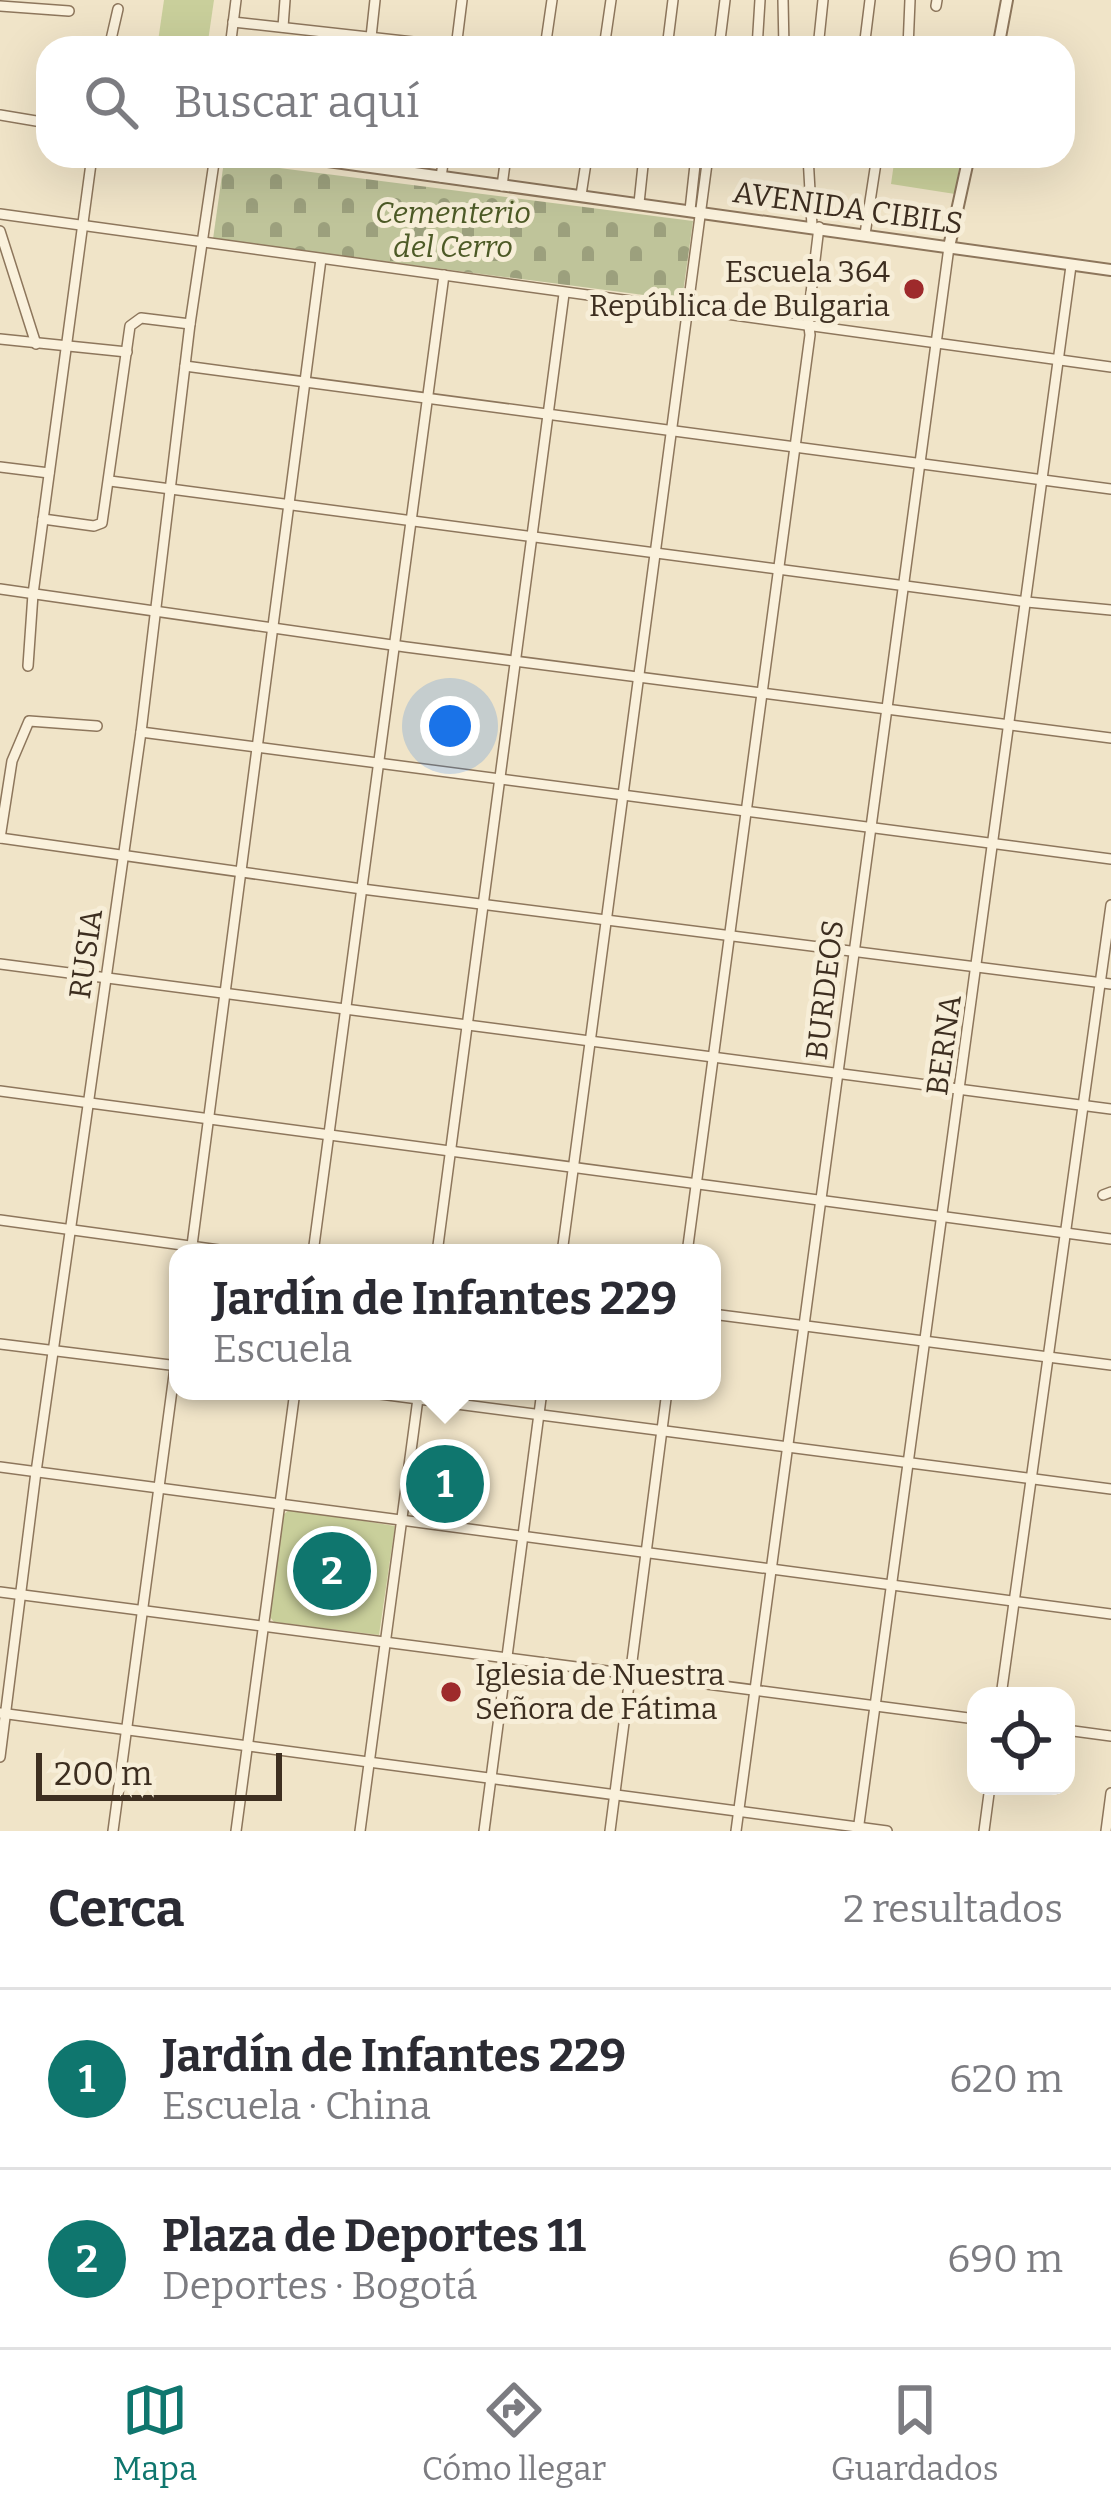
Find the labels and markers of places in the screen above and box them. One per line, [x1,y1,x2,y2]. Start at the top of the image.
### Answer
place label: Escuela 364 República de Bulgaria [589,254,890,324]
marker: Escuela 364 República de Bulgaria [901,276,927,302]
pin: 1 [406,1439,484,1529]
pin: 2 [293,1526,371,1616]
place label: Iglesia de Nuestra Señora de Fátima [475,1657,725,1727]
marker: Iglesia de Nuestra Señora de Fátima [438,1679,464,1705]

